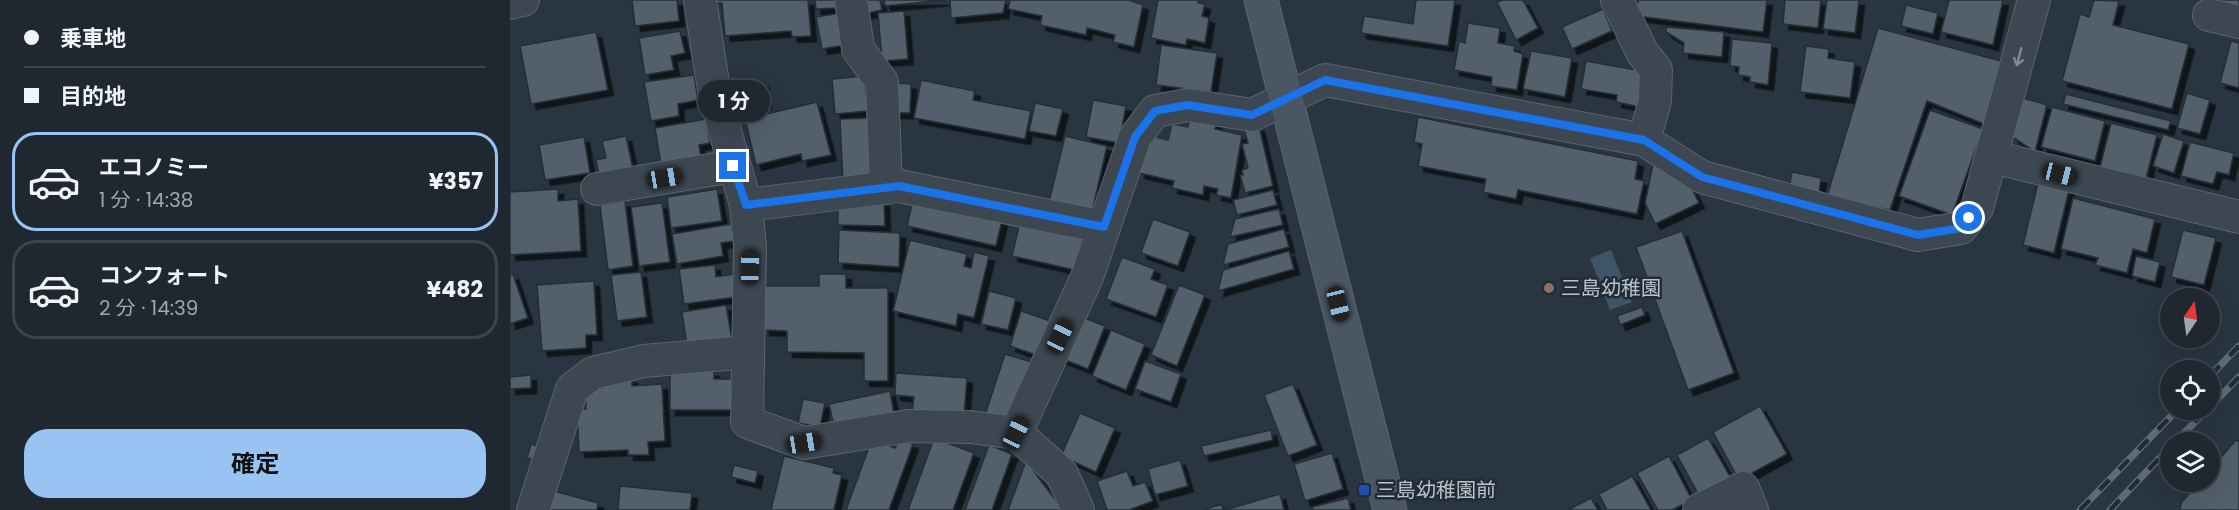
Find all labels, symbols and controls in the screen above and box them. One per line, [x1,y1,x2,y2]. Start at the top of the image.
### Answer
text: 乗車地 [60,23,126,54]
one-way arrow [2013,47,2025,66]
callout: 1 分 [697,79,769,121]
text: 目的地 [60,81,126,112]
text: 1 分 [718,87,750,115]
text: エコノミー [99,152,209,183]
route end [719,152,746,179]
icon: car [27,155,81,209]
car [2040,161,2080,187]
text: ¥357 [429,166,483,197]
car [646,166,684,190]
text: 1 分 · 14:38 [99,186,193,214]
route start [1955,204,1982,231]
car [741,249,759,285]
text: コンフォート [99,260,230,291]
icon: car [27,263,81,317]
text: ¥482 [427,274,483,305]
place label: 三島幼稚園 [1561,274,1661,302]
marker: 三島幼稚園 [1542,281,1556,295]
car [1325,284,1351,324]
north arrow [2160,288,2220,348]
map controls [2160,288,2220,492]
text: 2 分 · 14:39 [99,294,198,322]
car [1044,316,1076,356]
button: locate [2160,360,2220,420]
car [1000,413,1032,453]
button: 確定 [24,429,486,498]
car [785,431,823,455]
button: layers [2160,432,2220,492]
place label: 三島幼稚園前 [1376,476,1496,504]
marker: 三島幼稚園前 [1357,483,1371,497]

